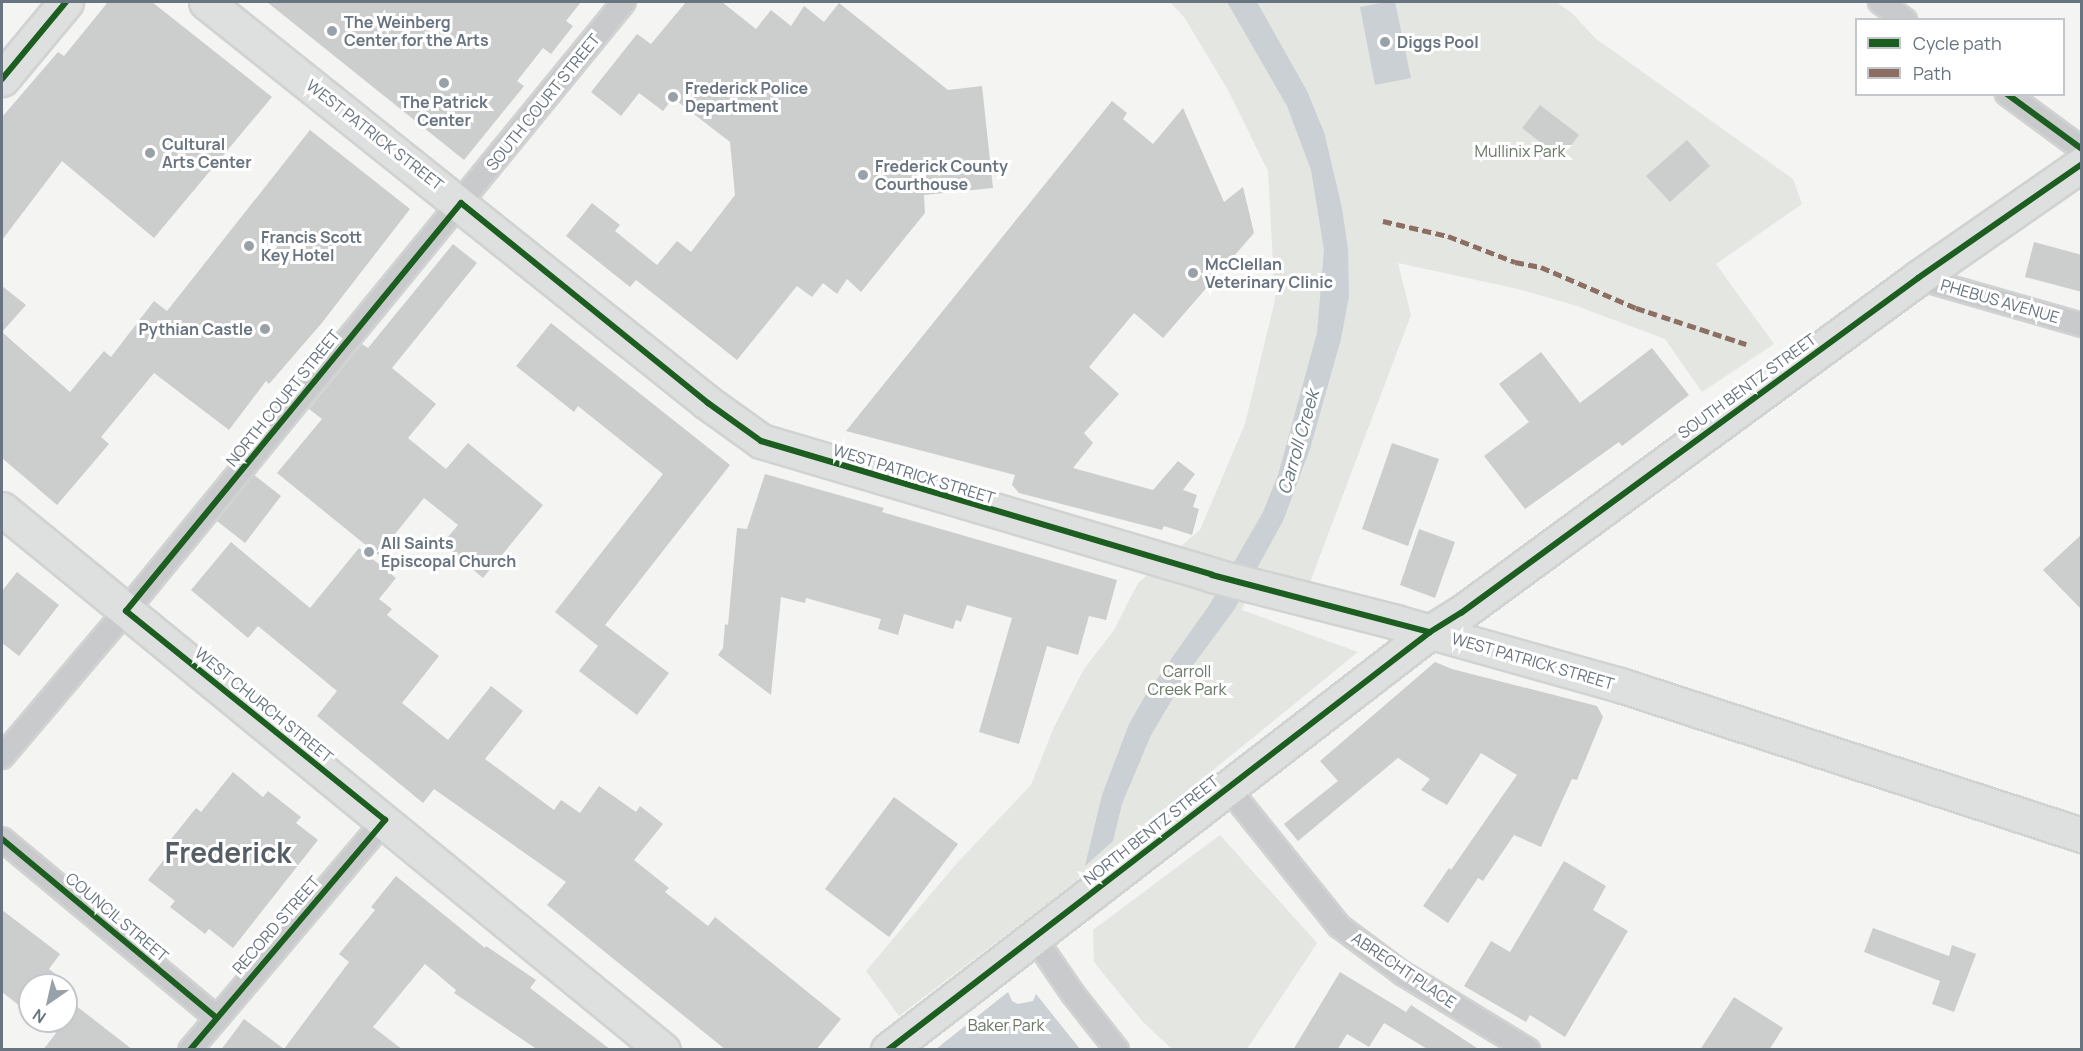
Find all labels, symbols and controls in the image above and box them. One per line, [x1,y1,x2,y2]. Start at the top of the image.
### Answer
place label: The Weinberg Center for the Arts [344,12,489,50]
legend [1855,18,2065,96]
marker: The Weinberg Center for the Arts [325,24,339,38]
street label: SOUTH COURT STREET [482,30,604,174]
text: Cycle path [1913,31,2002,55]
place label: Diggs Pool [1397,32,1479,52]
marker: Diggs Pool [1378,35,1392,49]
text: Path [1913,61,1951,85]
street label: WEST PATRICK STREET [302,75,448,195]
marker: The Patrick Center [437,76,451,90]
place label: Frederick Police Department [685,78,808,116]
marker: Frederick Police Department [666,90,680,104]
place label: The Patrick Center [400,92,488,130]
place label: Cultural Arts Center [162,134,252,172]
park label: Mullinix Park [1475,141,1565,161]
marker: Cultural Arts Center [143,146,157,160]
place label: Frederick County Courthouse [875,156,1008,194]
marker: Frederick County Courthouse [856,168,870,182]
place label: Francis Scott Key Hotel [261,227,362,265]
marker: Francis Scott Key Hotel [242,239,256,253]
place label: McClellan Veterinary Clinic [1205,254,1333,292]
marker: McClellan Veterinary Clinic [1186,266,1200,280]
street label: PHEBUS AVENUE [1938,275,2062,327]
place label: Pythian Castle [139,319,253,339]
marker: Pythian Castle [258,322,272,336]
street label: NORTH COURT STREET [222,326,344,470]
street label: SOUTH BENTZ STREET [1674,329,1820,443]
water label: Carroll Creek [1273,387,1323,497]
street label: WEST PATRICK STREET [830,440,998,508]
place label: All Saints Episcopal Church [381,533,516,571]
marker: All Saints Episcopal Church [362,545,376,559]
street label: WEST PATRICK STREET [1449,628,1617,694]
street label: WEST CHURCH STREET [191,643,337,767]
park label: Carroll Creek Park [1148,661,1226,699]
street label: NORTH BENTZ STREET [1080,771,1222,889]
district label: Frederick [165,835,291,869]
street label: COUNCIL STREET [61,868,173,966]
street label: RECORD STREET [228,872,324,978]
street label: ABRECHT PLACE [1348,928,1460,1012]
north arrow [18,973,78,1033]
text: N [28,1004,50,1029]
park label: Baker Park [968,1015,1044,1035]

